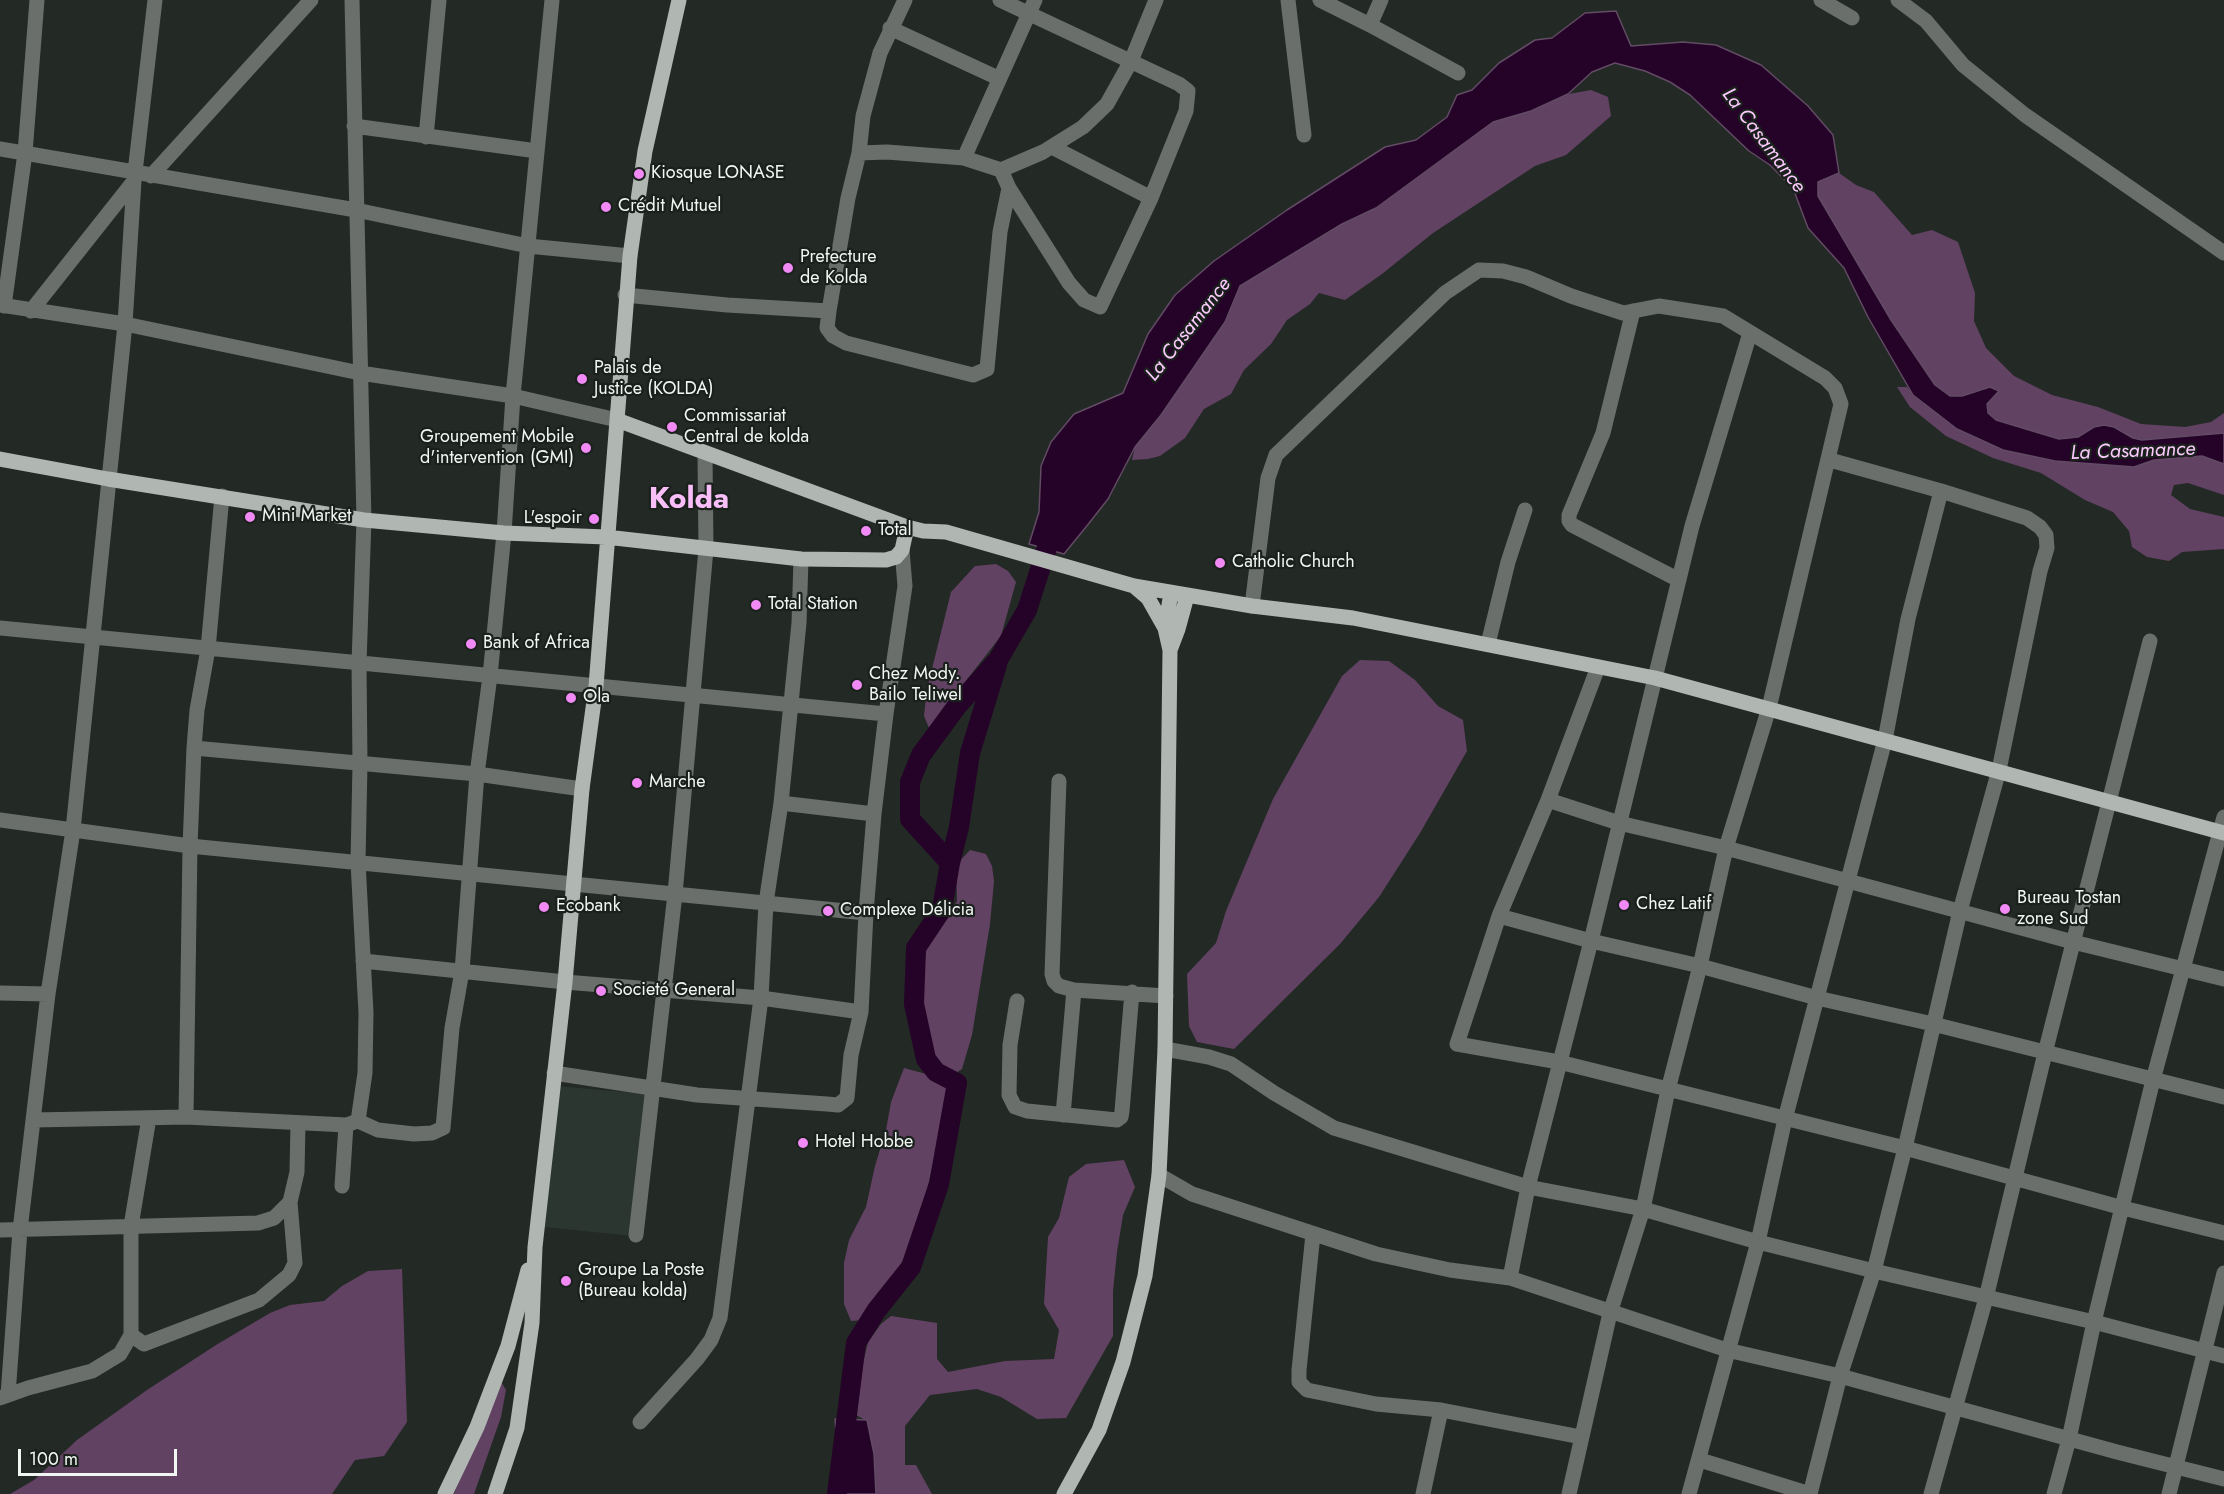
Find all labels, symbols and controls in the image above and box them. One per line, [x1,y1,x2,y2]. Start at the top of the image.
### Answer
water label: La Casamance [1716,84,1810,198]
place label: Kiosque LONASE [651,163,785,185]
marker: Kiosque LONASE [632,167,646,181]
place label: Crédit Mutuel [618,196,721,218]
marker: Crédit Mutuel [599,200,613,214]
place label: Prefecture de Kolda [800,247,877,290]
marker: Prefecture de Kolda [781,261,795,275]
water label: La Casamance [1141,273,1237,387]
place label: Palais de Justice (KOLDA) [594,358,714,400]
marker: Palais de Justice (KOLDA) [575,372,589,386]
place label: Commissariat Central de kolda [684,406,809,448]
marker: Commissariat Central de kolda [665,420,679,434]
place label: Groupement Mobile d'intervention (GMI) [420,427,574,470]
water label: La Casamance [2070,438,2196,466]
marker: Groupement Mobile d'intervention (GMI) [579,441,593,455]
district label: Kolda [649,483,729,519]
place label: Mini Market [262,506,351,528]
place label: L'espoir [524,508,582,530]
marker: Mini Market [243,510,257,524]
marker: L'espoir [587,512,601,526]
place label: Total [878,520,912,542]
marker: Total [859,524,873,538]
place label: Catholic Church [1232,552,1355,574]
marker: Catholic Church [1213,556,1227,570]
place label: Total Station [768,594,858,616]
marker: Total Station [749,598,763,612]
place label: Bank of Africa [483,633,590,655]
marker: Bank of Africa [464,637,478,651]
place label: Chez Mody. Bailo Teliwel [869,664,962,706]
marker: Chez Mody. Bailo Teliwel [850,678,864,692]
place label: Ola [583,687,610,709]
marker: Ola [564,691,578,705]
place label: Marche [649,772,705,794]
marker: Marche [630,776,644,790]
place label: Bureau Tostan zone Sud [2017,888,2121,930]
place label: Chez Latif [1636,894,1711,916]
place label: Ecobank [556,896,621,918]
marker: Chez Latif [1617,898,1631,912]
marker: Ecobank [537,900,551,914]
place label: Complexe Délicia [840,900,974,922]
marker: Bureau Tostan zone Sud [1998,902,2012,916]
marker: Complexe Délicia [821,904,835,918]
place label: Societé General [613,980,735,1002]
marker: Societé General [594,984,608,998]
place label: Hotel Hobbe [815,1132,913,1154]
marker: Hotel Hobbe [796,1136,810,1150]
place label: Groupe La Poste (Bureau kolda) [578,1260,704,1302]
marker: Groupe La Poste (Bureau kolda) [559,1274,573,1288]
scale bar [21,1437,180,1475]
text: 100 m [29,1446,78,1472]

